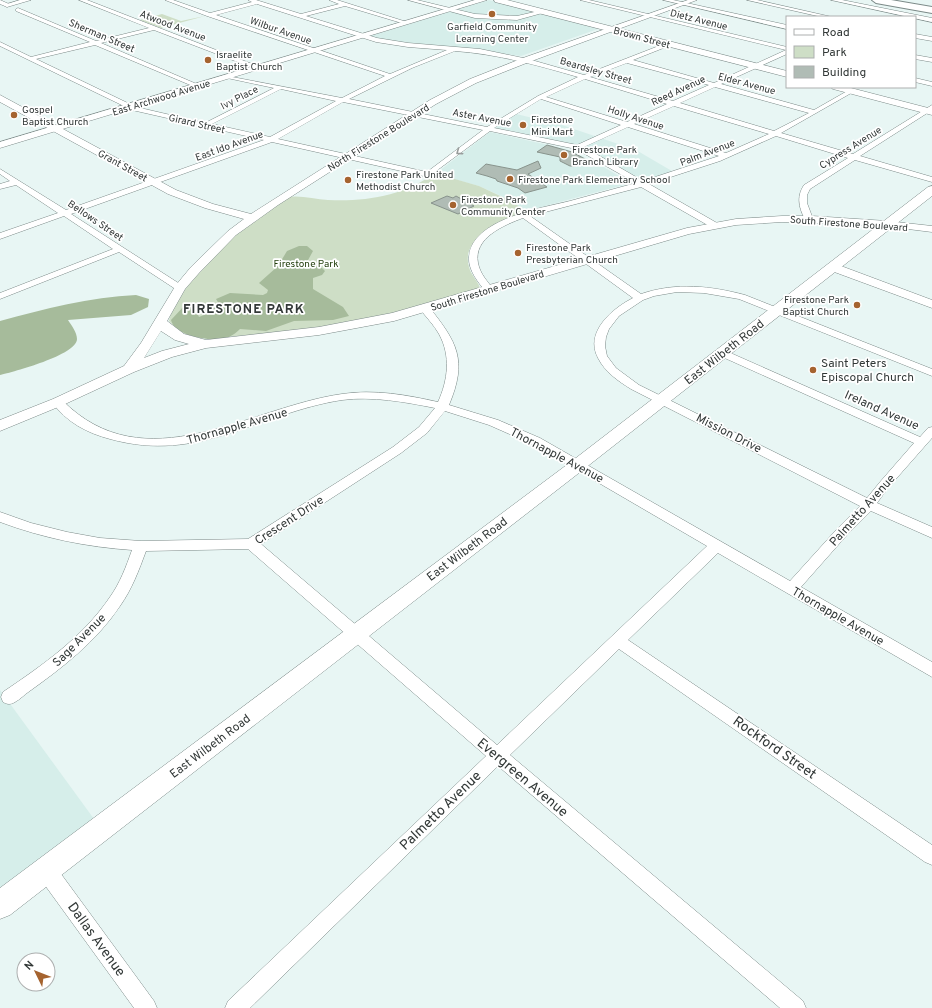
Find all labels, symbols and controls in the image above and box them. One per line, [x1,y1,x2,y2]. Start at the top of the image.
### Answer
street label: Dietz Avenue [669,7,729,34]
street label: Atwood Avenue [138,8,207,45]
marker: Garfield Community Learning Center [487,9,497,19]
street label: Wilbur Avenue [248,15,313,48]
legend [786,16,916,88]
street label: Sherman Street [66,17,137,56]
place label: Garfield Community Learning Center [447,21,537,46]
street label: Brown Street [612,25,672,52]
text: Road [822,25,850,41]
text: Park [822,45,847,61]
place label: Israelite Baptist Church [216,49,283,74]
marker: Israelite Baptist Church [203,55,213,65]
street label: Beardsley Street [558,55,633,88]
text: Building [822,65,866,81]
street label: Elder Avenue [716,71,777,98]
street label: Reed Avenue [649,73,708,110]
street label: East Archwood Avenue [111,77,212,120]
street label: Ivy Place [219,83,261,113]
street label: North Firestone Boulevard [325,102,432,175]
street label: Holly Avenue [606,103,665,134]
place label: Gospel Baptist Church [22,104,89,129]
street label: Aster Avenue [451,106,512,131]
marker: Gospel Baptist Church [9,110,19,120]
street label: Girard Street [167,112,226,137]
place label: Firestone Mini Mart [531,114,573,139]
marker: Firestone Mini Mart [518,120,528,130]
street label: Cypress Avenue [817,124,884,173]
street label: East Ido Avenue [194,128,265,165]
street label: Palm Avenue [678,137,737,170]
place label: Firestone Park Branch Library [572,144,638,169]
street label: Grant Street [95,147,150,185]
one-way arrow [456,147,463,154]
marker: Firestone Park Branch Library [559,150,569,160]
place label: Firestone Park United Methodist Church [356,169,453,194]
marker: Firestone Park Elementary School [505,174,515,184]
place label: Firestone Park Elementary School [518,174,670,187]
marker: Firestone Park United Methodist Church [343,175,353,185]
place label: Firestone Park Community Center [461,194,546,219]
street label: Bellows Street [65,198,126,245]
marker: Firestone Park Community Center [448,200,458,210]
street label: South Firestone Boulevard [789,214,908,235]
place label: Firestone Park Presbyterian Church [526,242,618,267]
marker: Firestone Park Presbyterian Church [513,248,523,258]
park label: Firestone Park [273,258,339,271]
street label: South Firestone Boulevard [429,268,546,315]
place label: Firestone Park Baptist Church [782,294,849,319]
marker: Firestone Park Baptist Church [852,300,862,310]
district label: FIRESTONE PARK [183,302,305,318]
street label: East Wilbeth Road [681,317,768,389]
place label: Saint Peters Episcopal Church [821,356,914,386]
marker: Saint Peters Episcopal Church [808,365,818,375]
street label: Ireland Avenue [842,387,921,434]
street label: Thornapple Avenue [185,405,289,449]
street label: Mission Drive [693,411,764,457]
street label: Thornapple Avenue [507,424,606,487]
street label: Palmetto Avenue [826,471,899,550]
street label: Crescent Drive [252,493,327,549]
street label: East Wilbeth Road [424,514,511,585]
street label: Thornapple Avenue [788,584,887,650]
street label: Sage Avenue [50,611,110,671]
street label: East Wilbeth Road [167,711,254,782]
street label: Rockford Street [729,713,819,783]
street label: Evergreen Avenue [473,735,571,821]
street label: Palmetto Avenue [397,768,485,854]
street label: Dallas Avenue [63,900,128,980]
north arrow [16,952,56,992]
text: N [22,958,37,974]

